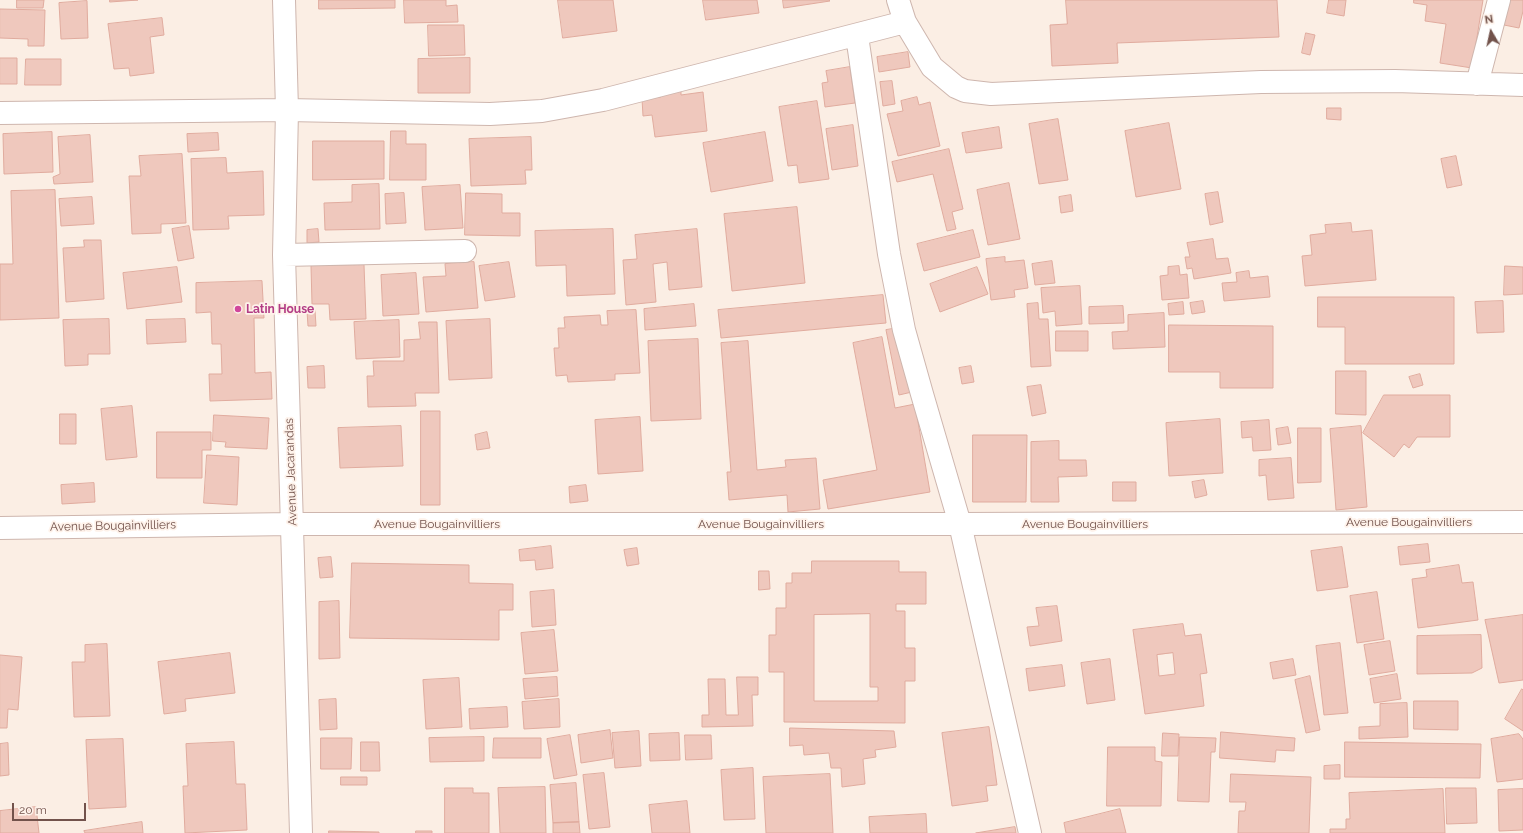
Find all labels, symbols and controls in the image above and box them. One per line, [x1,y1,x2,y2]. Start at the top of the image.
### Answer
north arrow [1471,12,1511,52]
text: N [1484,13,1494,27]
place label: Latin House [246,302,314,316]
marker: Latin House [233,304,243,314]
street label: Avenue Jacarandas [282,418,300,526]
street label: Avenue Bougainvilliers [1346,515,1472,529]
street label: Avenue Bougainvilliers [374,517,500,531]
street label: Avenue Bougainvilliers [698,517,824,531]
street label: Avenue Bougainvilliers [1022,517,1148,531]
street label: Avenue Bougainvilliers [50,518,176,534]
scale bar [14,795,88,821]
text: 20 m [19,803,47,817]

